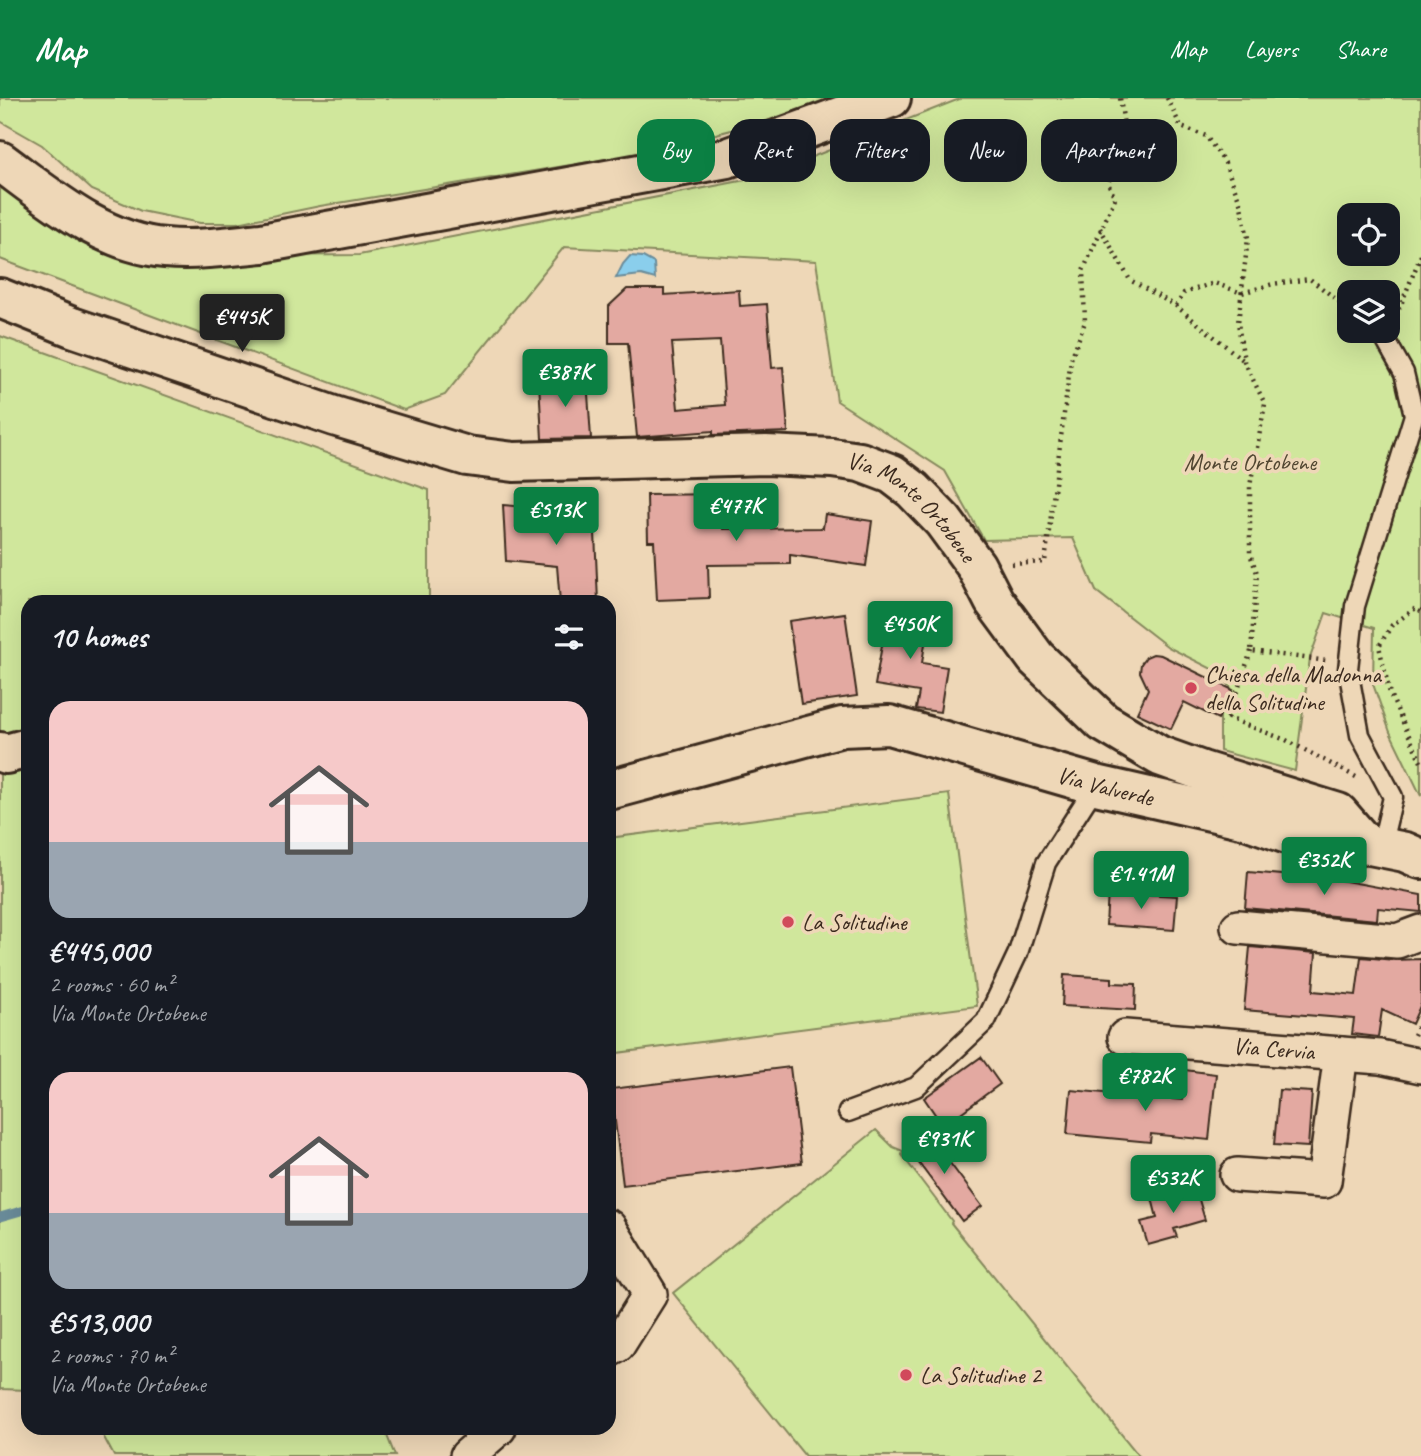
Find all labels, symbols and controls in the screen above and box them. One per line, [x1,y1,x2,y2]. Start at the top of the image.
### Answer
text: Map [35,28,86,70]
text: Map [1170,34,1207,64]
text: Layers [1245,34,1298,64]
text: Share [1336,34,1386,64]
chip: Buy [637,119,715,182]
chip: Rent [729,119,816,182]
chip: Filters [830,119,930,182]
chip: New [944,119,1027,182]
chip: Apartment [1041,119,1177,182]
map controls [1337,203,1400,343]
button: locate [1337,203,1400,266]
button: layers [1337,280,1400,343]
pin: €445K [193,294,291,354]
text: €445K [216,302,268,331]
pin: €387K [516,350,614,409]
text: €387K [539,357,592,386]
street label: Via Monte Ortobene [845,445,984,570]
park label: Monte Ortobene [1184,447,1318,477]
pin: €477K [687,484,785,543]
pin: €513K [507,488,605,547]
text: €477K [710,491,762,520]
text: €513K [530,495,582,524]
pin: €450K [861,602,959,661]
text: €450K [884,609,936,638]
text: 10 homes [49,618,147,656]
icon: filters [550,618,588,656]
place label: Chiesa della Madonna della Solitudine [1205,659,1382,717]
marker: Chiesa della Madonna della Solitudine [1183,680,1199,696]
icon: home [256,747,382,873]
street label: Via Valverde [1053,759,1158,813]
pin: €352K [1275,838,1373,897]
text: €352K [1298,845,1350,874]
pin: €1.41M [1084,852,1198,911]
text: €1.41M [1110,859,1172,888]
place label: La Solitudine [802,907,909,937]
marker: La Solitudine [780,914,796,930]
text: €445,000 [49,932,149,970]
text: 2 rooms · 60 m² [49,970,173,999]
text: Via Monte Ortobene [49,999,206,1028]
street label: Via Cervia [1232,1030,1317,1067]
pin: €782K [1096,1054,1194,1113]
text: €782K [1119,1061,1172,1090]
pin: €931K [895,1116,993,1176]
icon: home [256,1118,382,1244]
text: €931K [918,1124,970,1153]
pin: €532K [1124,1156,1222,1215]
text: €532K [1147,1163,1199,1192]
text: €513,000 [49,1303,149,1341]
text: 2 rooms · 70 m² [49,1341,173,1370]
place label: La Solitudine 2 [920,1360,1043,1390]
marker: La Solitudine 2 [898,1367,914,1383]
text: Via Monte Ortobene [49,1370,206,1399]

